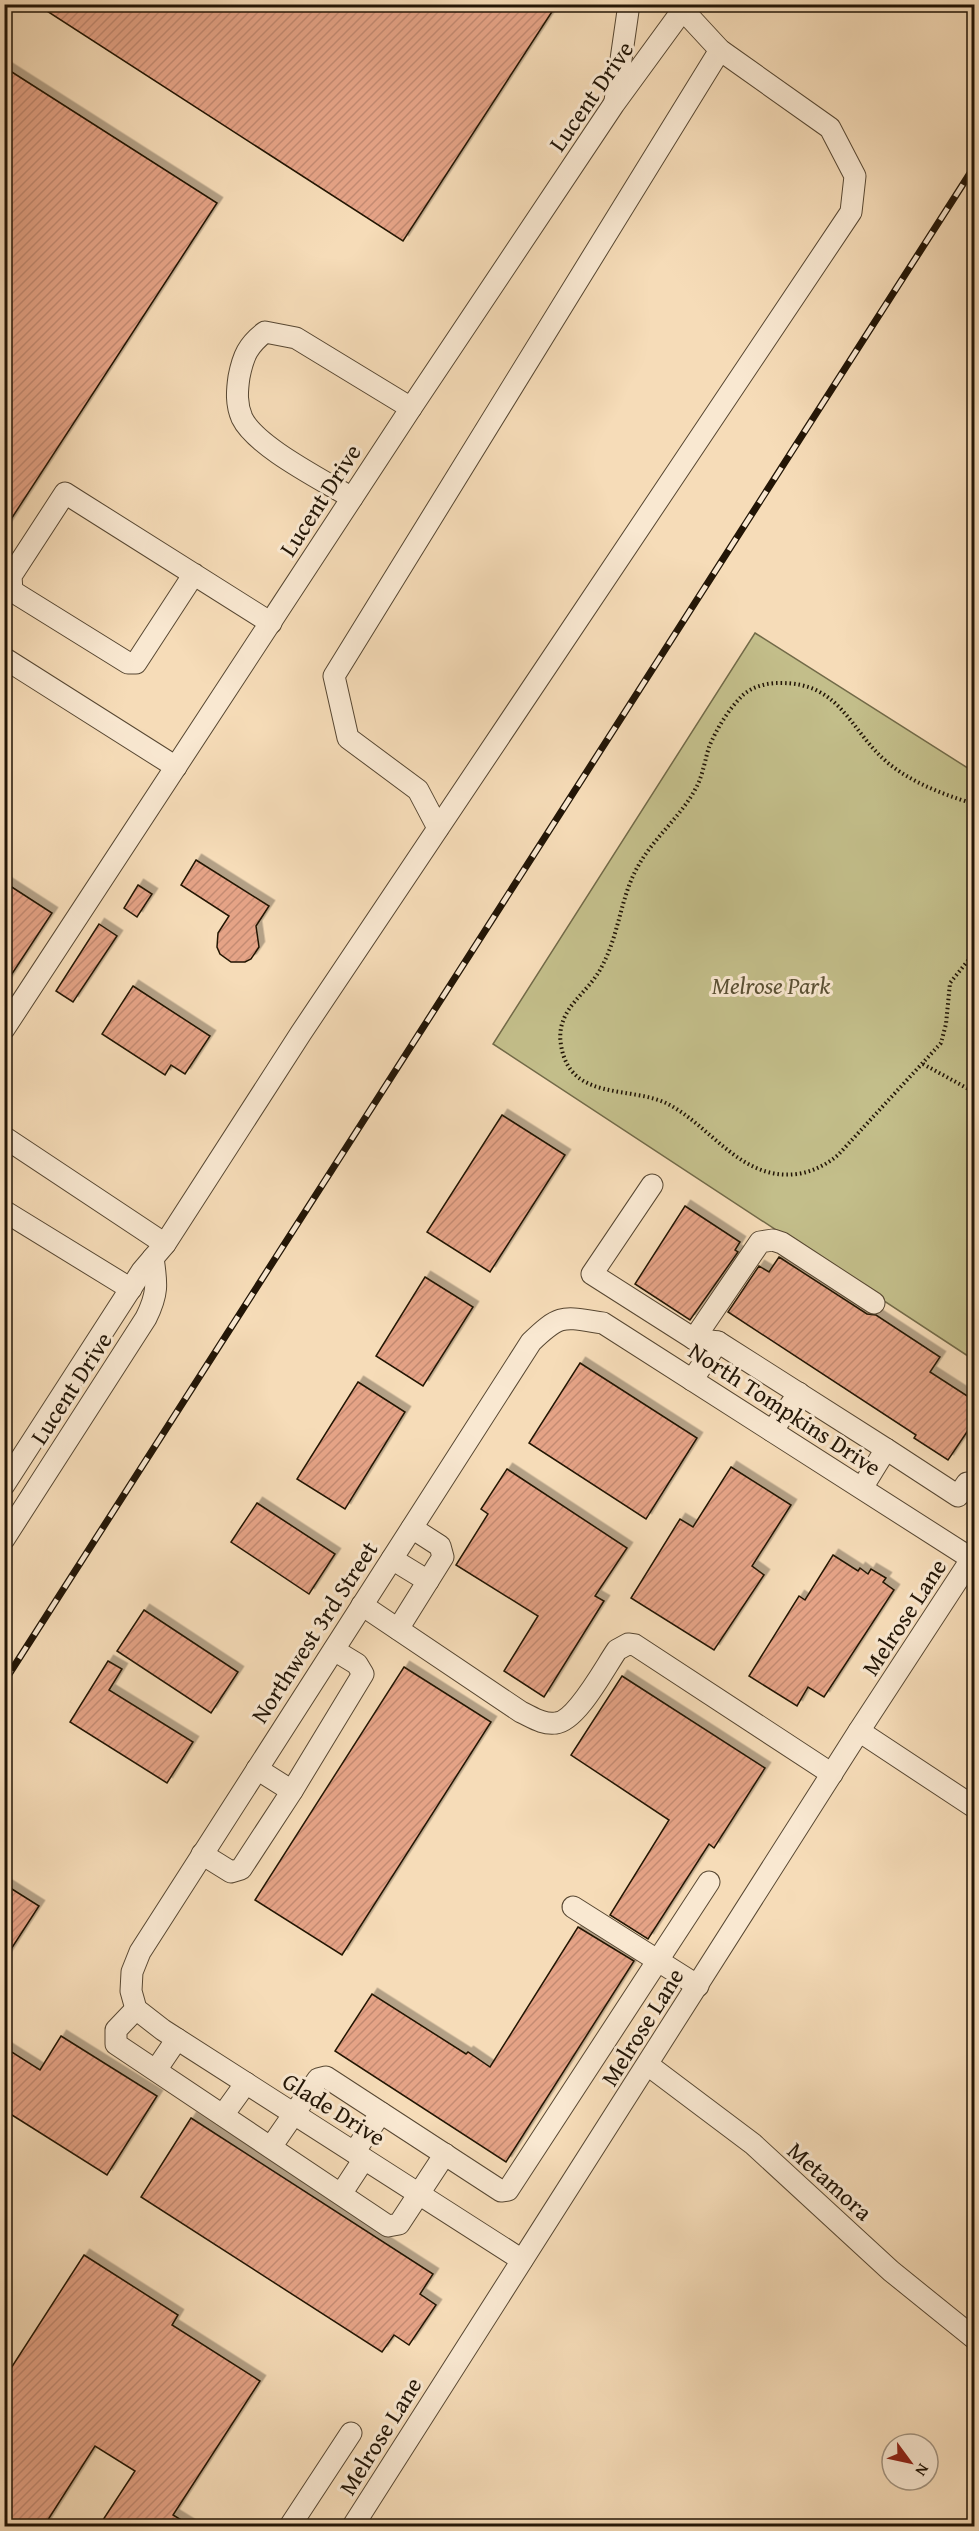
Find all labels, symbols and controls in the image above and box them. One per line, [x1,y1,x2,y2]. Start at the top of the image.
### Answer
street label: Lucent Drive [540,34,642,158]
street label: Lucent Drive [271,437,369,563]
park label: Melrose Park [712,968,830,1003]
street label: Lucent Drive [22,1325,120,1451]
street label: North Tompkins Drive [682,1333,888,1485]
street label: Northwest 3rd Street [242,1534,386,1730]
street label: Melrose Lane [853,1552,955,1682]
street label: Melrose Lane [592,1961,692,2093]
street label: Glade Drive [276,2064,392,2154]
street label: Metamora [780,2133,881,2229]
street label: Melrose Lane [330,2370,430,2502]
north arrow [880,2432,940,2492]
text: N [909,2459,936,2481]

